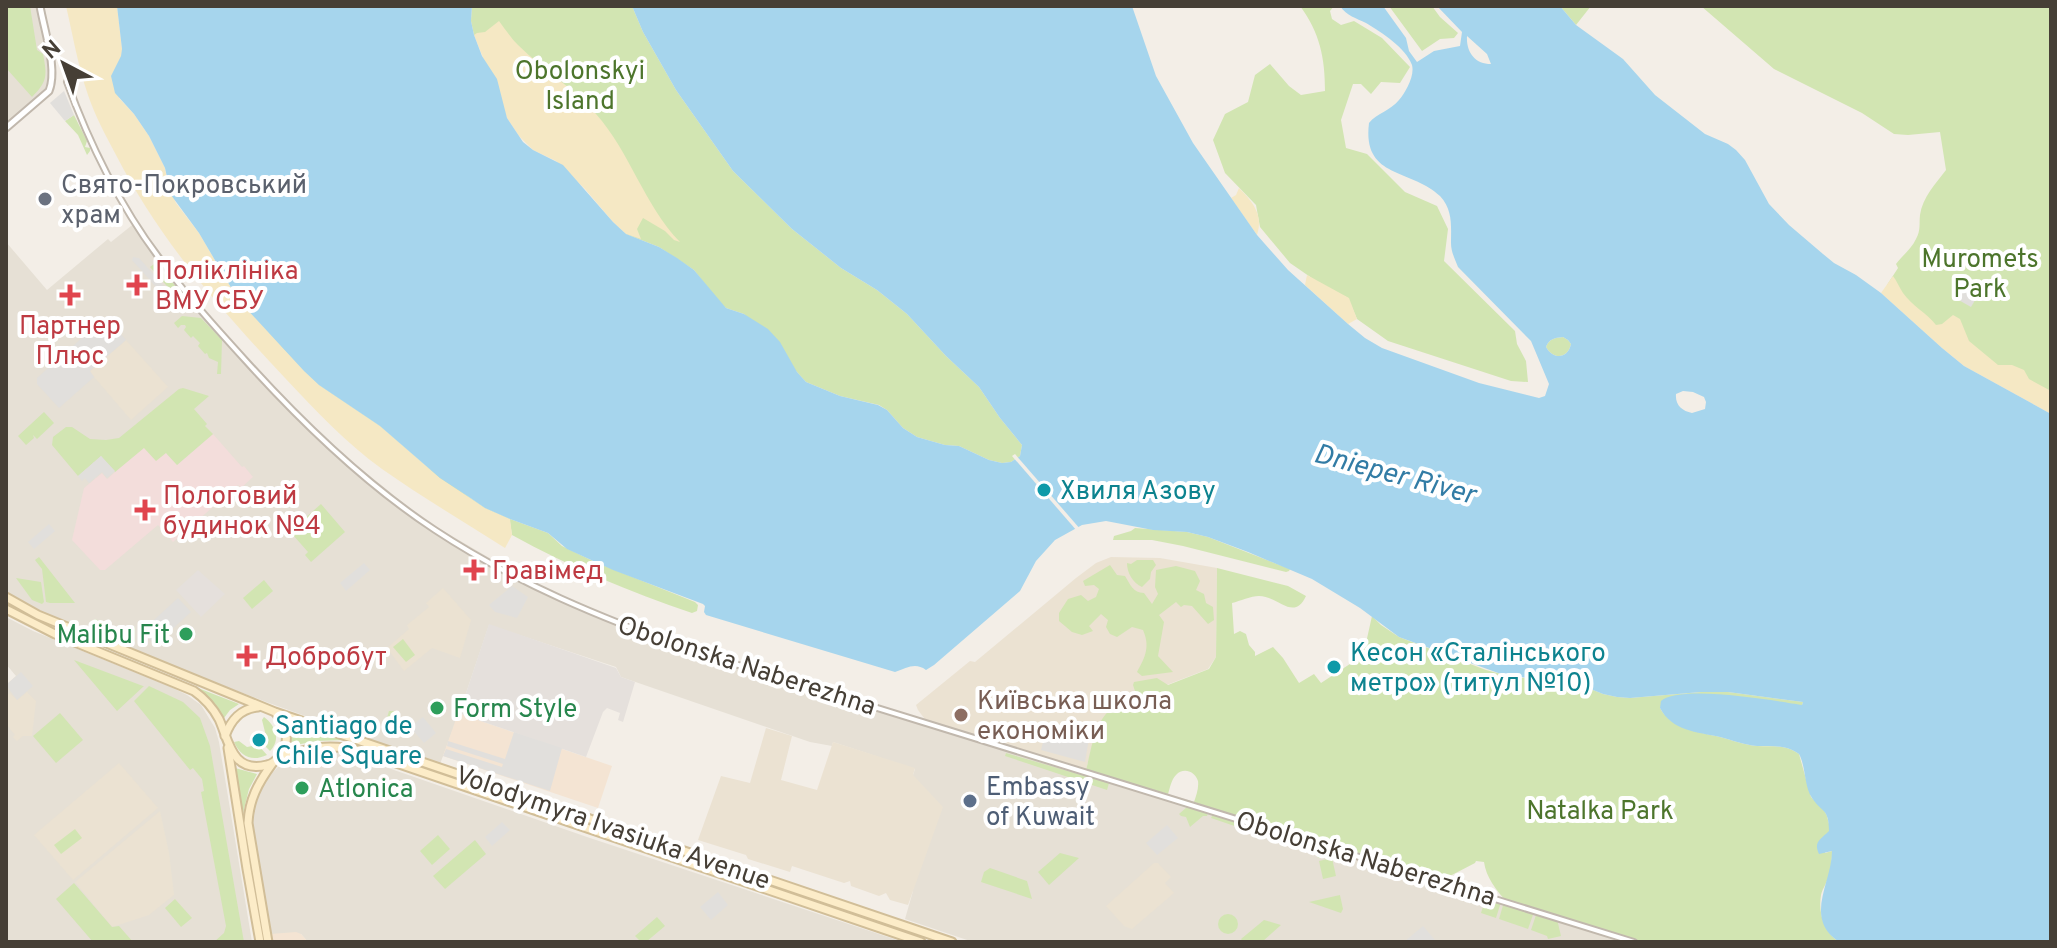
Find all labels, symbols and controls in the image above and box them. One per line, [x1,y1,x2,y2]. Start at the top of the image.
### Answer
north arrow [24,24,104,104]
text: N [38,35,67,66]
park label: Obolonskyi Island [515,56,645,119]
place label: Свято-Покровський храм [61,170,307,233]
marker: Свято-Покровський храм [36,190,54,208]
park label: Muromets Park [1921,244,2039,307]
place label: Поліклініка ВМУ СБУ [155,256,298,319]
marker: Поліклініка ВМУ СБУ [126,274,148,296]
marker: Партнер Плюс [59,284,81,306]
place label: Партнер Плюс [19,311,121,374]
water label: Dnieper River [1309,437,1481,515]
place label: Хвиля Азову [1060,476,1216,509]
place label: Пологовий будинок №4 [163,481,321,544]
marker: Хвиля Азову [1035,481,1053,499]
marker: Пологовий будинок №4 [134,499,156,521]
place label: Гравімед [492,556,603,589]
marker: Гравімед [463,559,485,581]
street label: Obolonska Naberezhna [613,610,880,725]
place label: Malibu Fit [56,620,170,653]
marker: Malibu Fit [177,625,195,643]
place label: Кесон «Сталінського метро» (титул №10) [1350,638,1606,701]
place label: Добробут [265,642,387,675]
marker: Добробут [236,645,258,667]
marker: Кесон «Сталінського метро» (титул №10) [1325,658,1343,676]
place label: Київська школа економіки [977,686,1172,749]
place label: Form Style [453,694,577,727]
marker: Form Style [428,699,446,717]
marker: Київська школа економіки [952,706,970,724]
place label: Santiago de Chile Square [275,711,422,774]
marker: Santiago de Chile Square [250,731,268,749]
street label: Volodymyra Ivasiuka Avenue [450,760,774,899]
place label: Embassy of Kuwait [986,772,1095,835]
place label: Atlonica [318,774,413,807]
marker: Atlonica [293,779,311,797]
marker: Embassy of Kuwait [961,792,979,810]
park label: Natalka Park [1526,796,1674,829]
street label: Obolonska Naberezhna [1231,805,1499,916]

